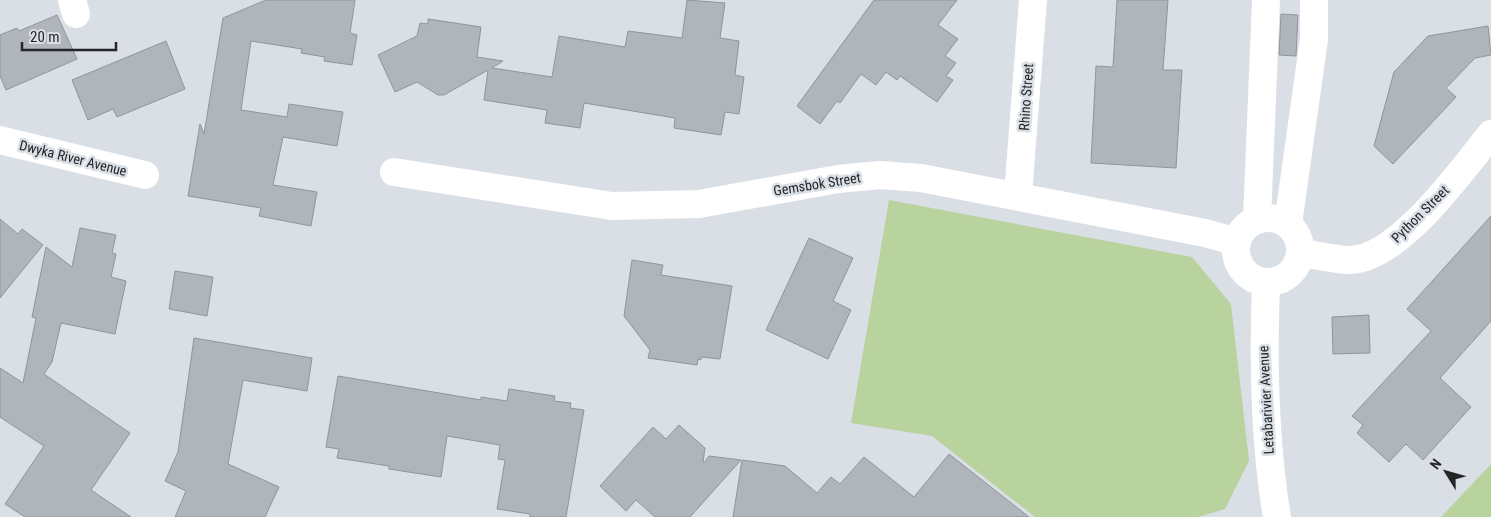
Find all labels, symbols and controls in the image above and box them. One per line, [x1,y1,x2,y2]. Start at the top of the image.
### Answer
scale bar [22,20,116,52]
text: 20 m [30,28,60,46]
street label: Rhino Street [1016,63,1036,131]
street label: Dwyka River Avenue [18,137,129,179]
street label: Gemsbok Street [772,169,862,199]
street label: Python Street [1388,182,1452,246]
street label: Letabarivier Avenue [1255,345,1277,455]
north arrow [1421,447,1471,497]
text: N [1427,456,1445,472]

